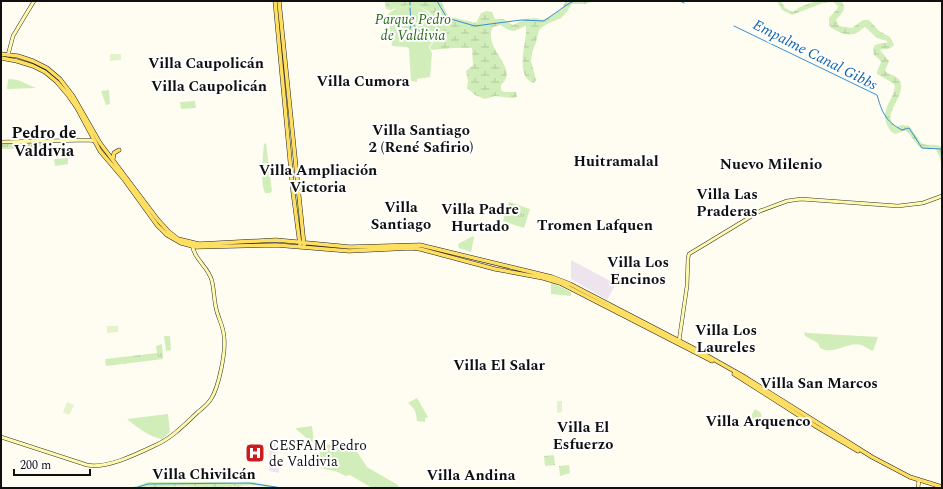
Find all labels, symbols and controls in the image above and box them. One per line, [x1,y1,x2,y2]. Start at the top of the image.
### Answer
park label: Parque Pedro de Valdivia [375,9,451,46]
water label: Empalme Canal Gibbs [749,14,882,97]
district label: Villa Caupolicán [148,52,264,75]
district label: Villa Cumora [317,70,410,93]
district label: Villa Caupolicán [151,75,267,98]
district label: Villa Santiago 2 (René Safirio) [368,119,474,159]
district label: Pedro de Valdivia [12,121,77,163]
district label: Huitramalal [573,150,659,173]
district label: Nuevo Milenio [720,153,822,176]
district label: Villa Ampliación Victoria [259,159,377,199]
district label: Villa Las Praderas [696,183,758,223]
district label: Villa Santiago [371,196,431,236]
district label: Villa Padre Hurtado [441,198,519,238]
district label: Tromen Lafquen [537,214,653,237]
district label: Villa Los Encinos [607,251,669,291]
district label: Villa Los Laureles [695,319,757,359]
district label: Villa El Salar [453,354,545,377]
district label: Villa San Marcos [760,372,878,395]
district label: Villa Arquenco [705,410,811,433]
district label: Villa El Esfuerzo [553,416,613,456]
place label: CESFAM Pedro de Valdivia [269,435,367,472]
hospital icon: CESFAM Pedro de Valdivia [244,442,266,464]
scale bar [14,451,90,477]
text: 200 m [20,456,51,475]
district label: Villa Chivilcán [152,463,256,486]
district label: Villa Andina [426,464,516,487]

